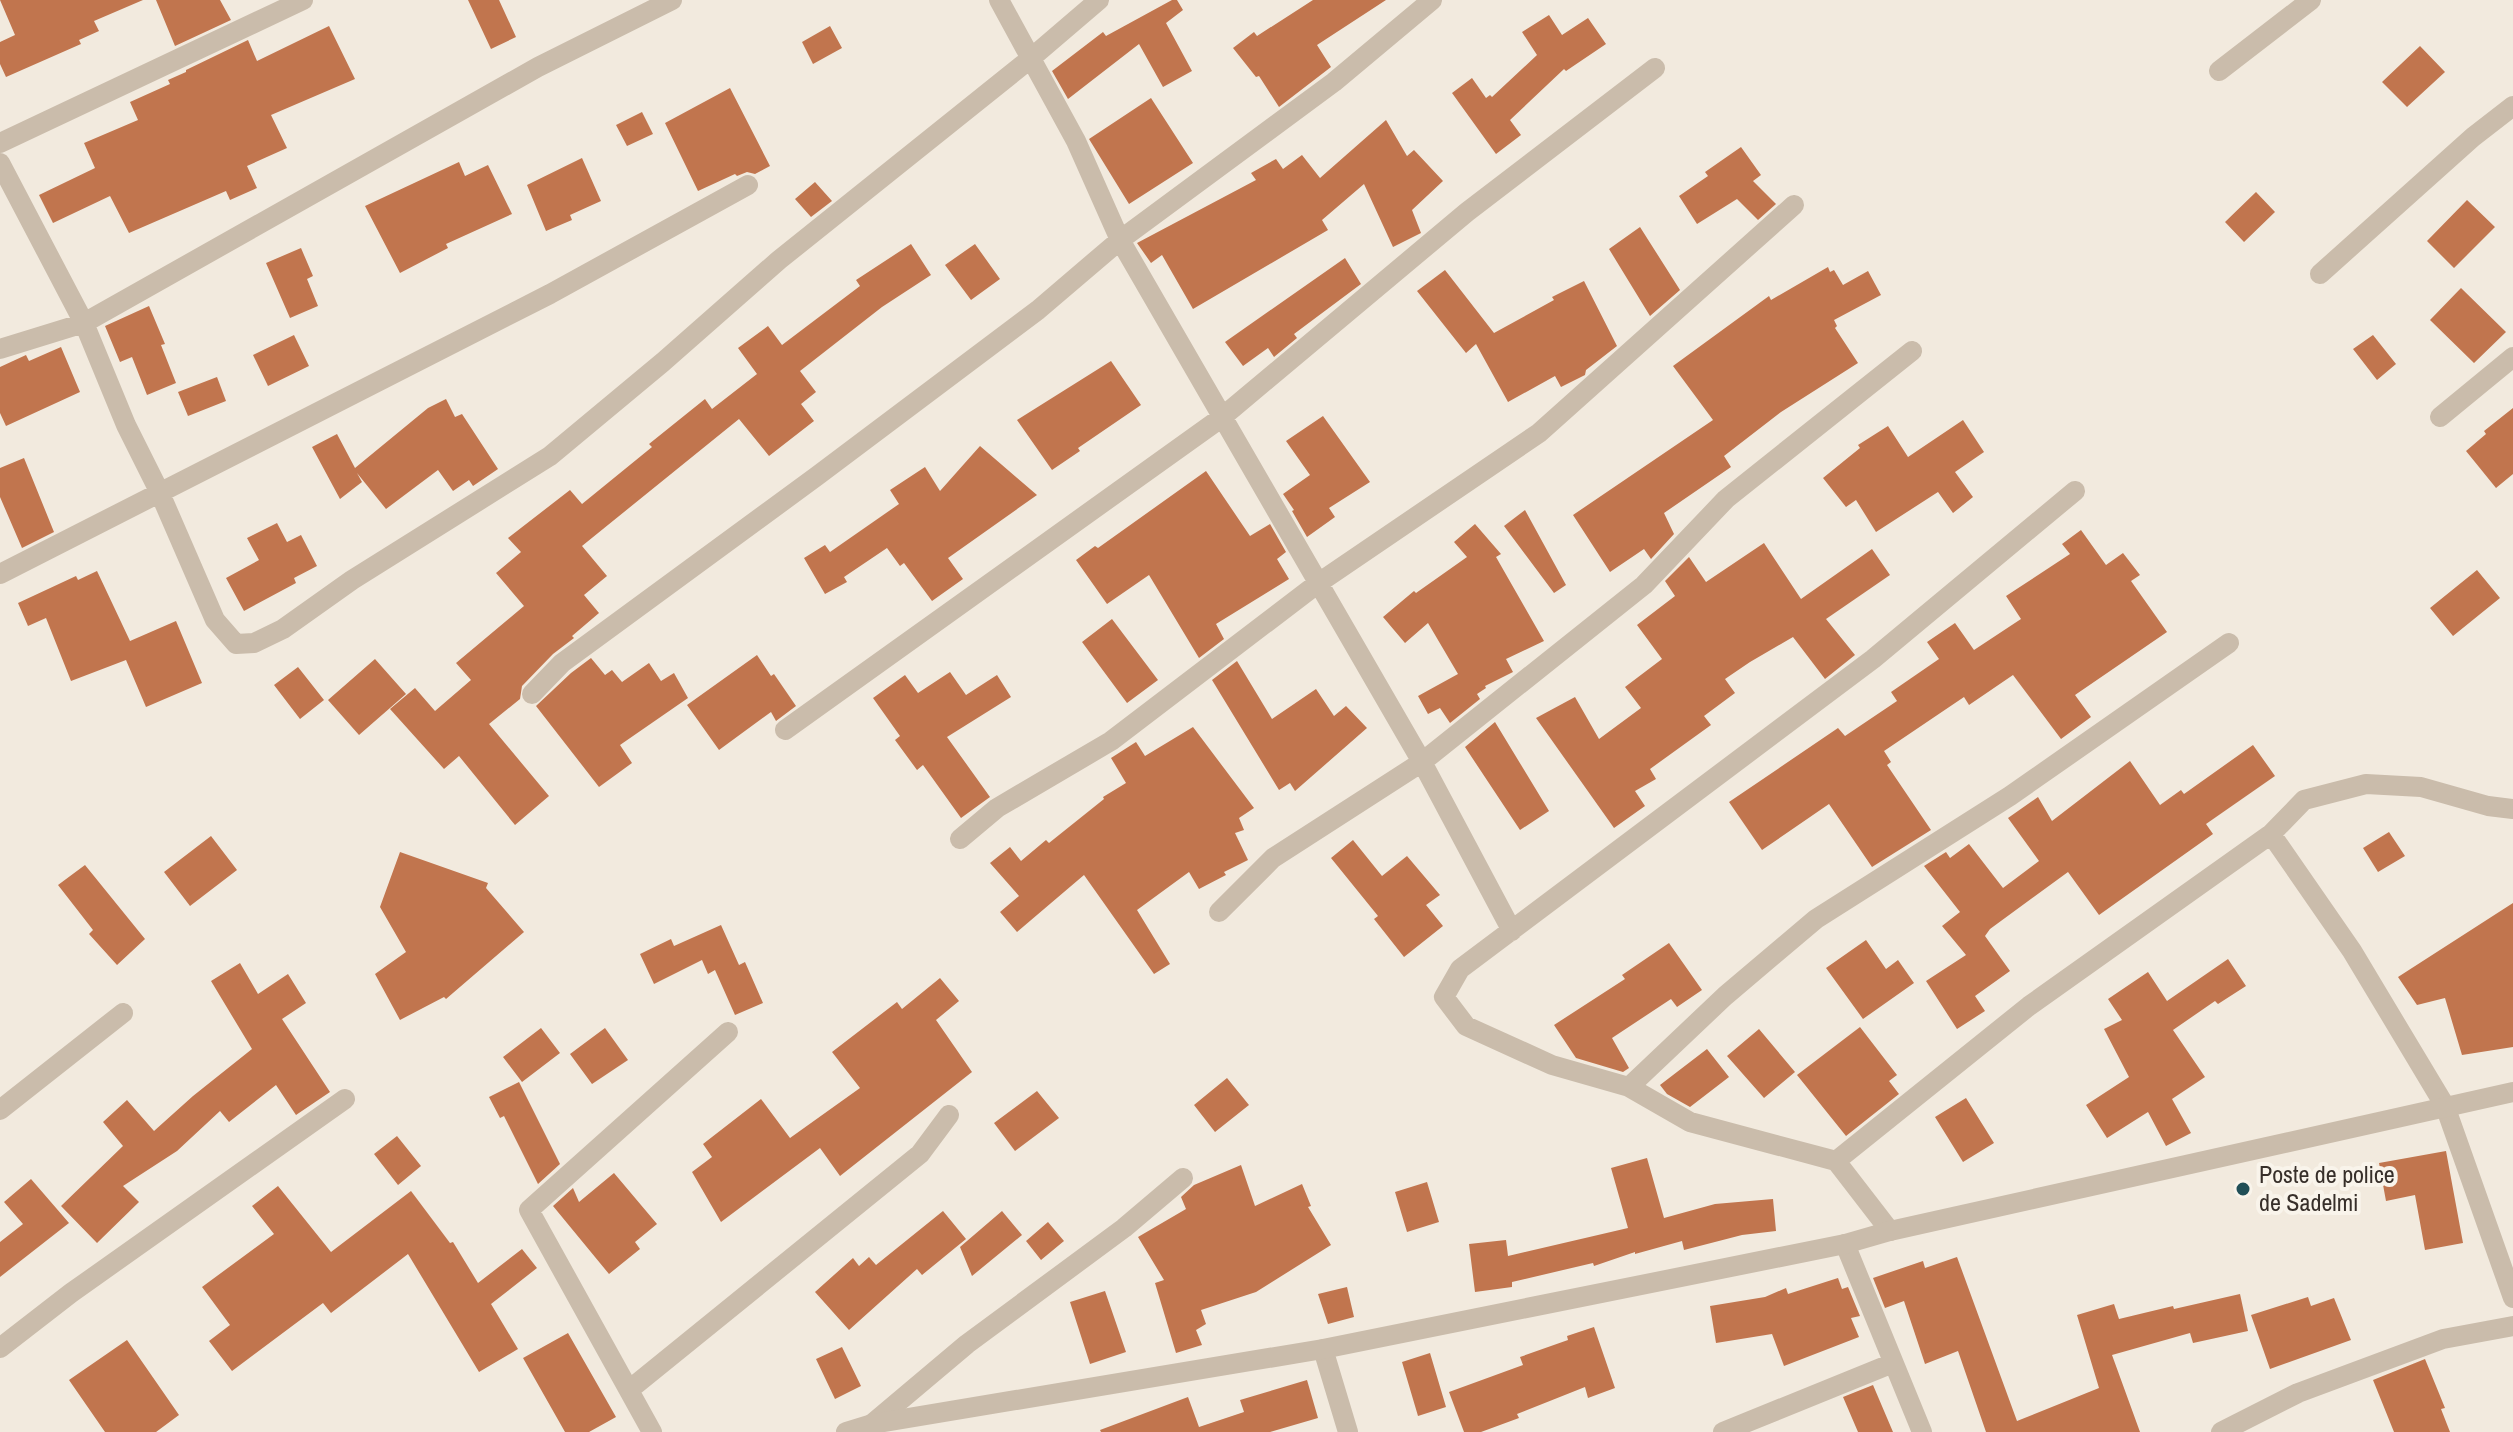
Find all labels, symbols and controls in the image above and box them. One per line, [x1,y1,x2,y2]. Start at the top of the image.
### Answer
place label: Poste de police de Sadelmi [2259,1158,2395,1218]
marker: Poste de police de Sadelmi [2234,1180,2252,1198]

